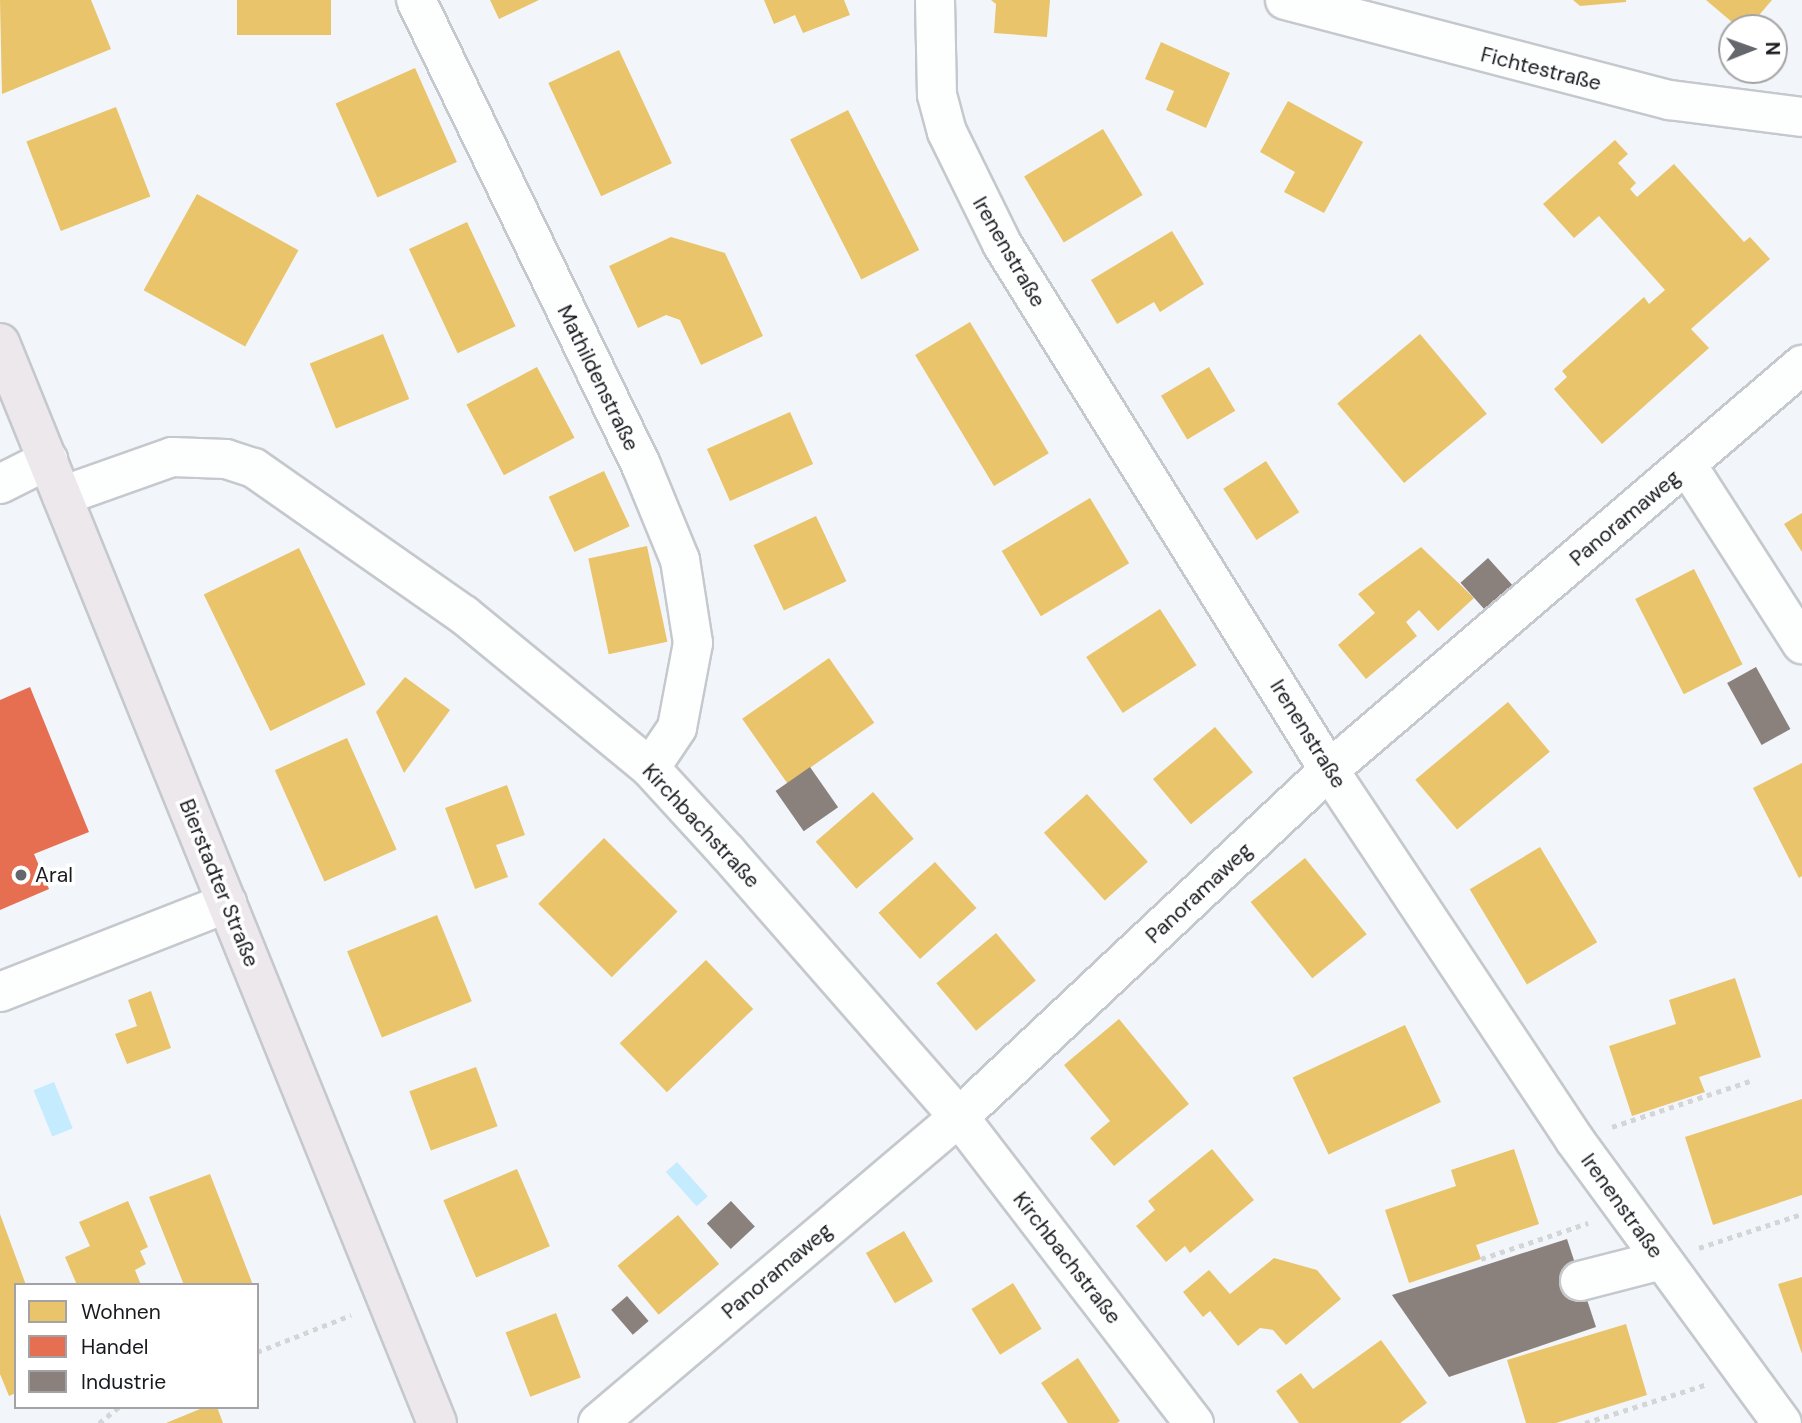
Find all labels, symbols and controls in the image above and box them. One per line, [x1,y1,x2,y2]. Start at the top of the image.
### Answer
north arrow [1718,14,1788,84]
street label: Fichtestraße [1478,42,1604,96]
text: N [1760,42,1785,56]
street label: Irenenstraße [967,192,1051,312]
street label: Mathildenstraße [552,301,644,455]
street label: Panoramaweg [1565,465,1685,571]
street label: Irenenstraße [1265,675,1351,793]
street label: Kirchbachstraße [637,759,765,893]
street label: Bierstadter Straße [174,795,264,971]
street label: Panoramaweg [1141,837,1257,949]
place label: Aral [35,862,73,888]
marker: Aral [13,867,29,883]
street label: Irenenstraße [1576,1149,1668,1263]
street label: Kirchbachstraße [1008,1187,1126,1329]
street label: Panoramaweg [717,1218,837,1324]
legend [14,1283,259,1409]
text: Wohnen [81,1298,161,1326]
text: Handel [81,1333,149,1361]
text: Industrie [81,1368,166,1396]

